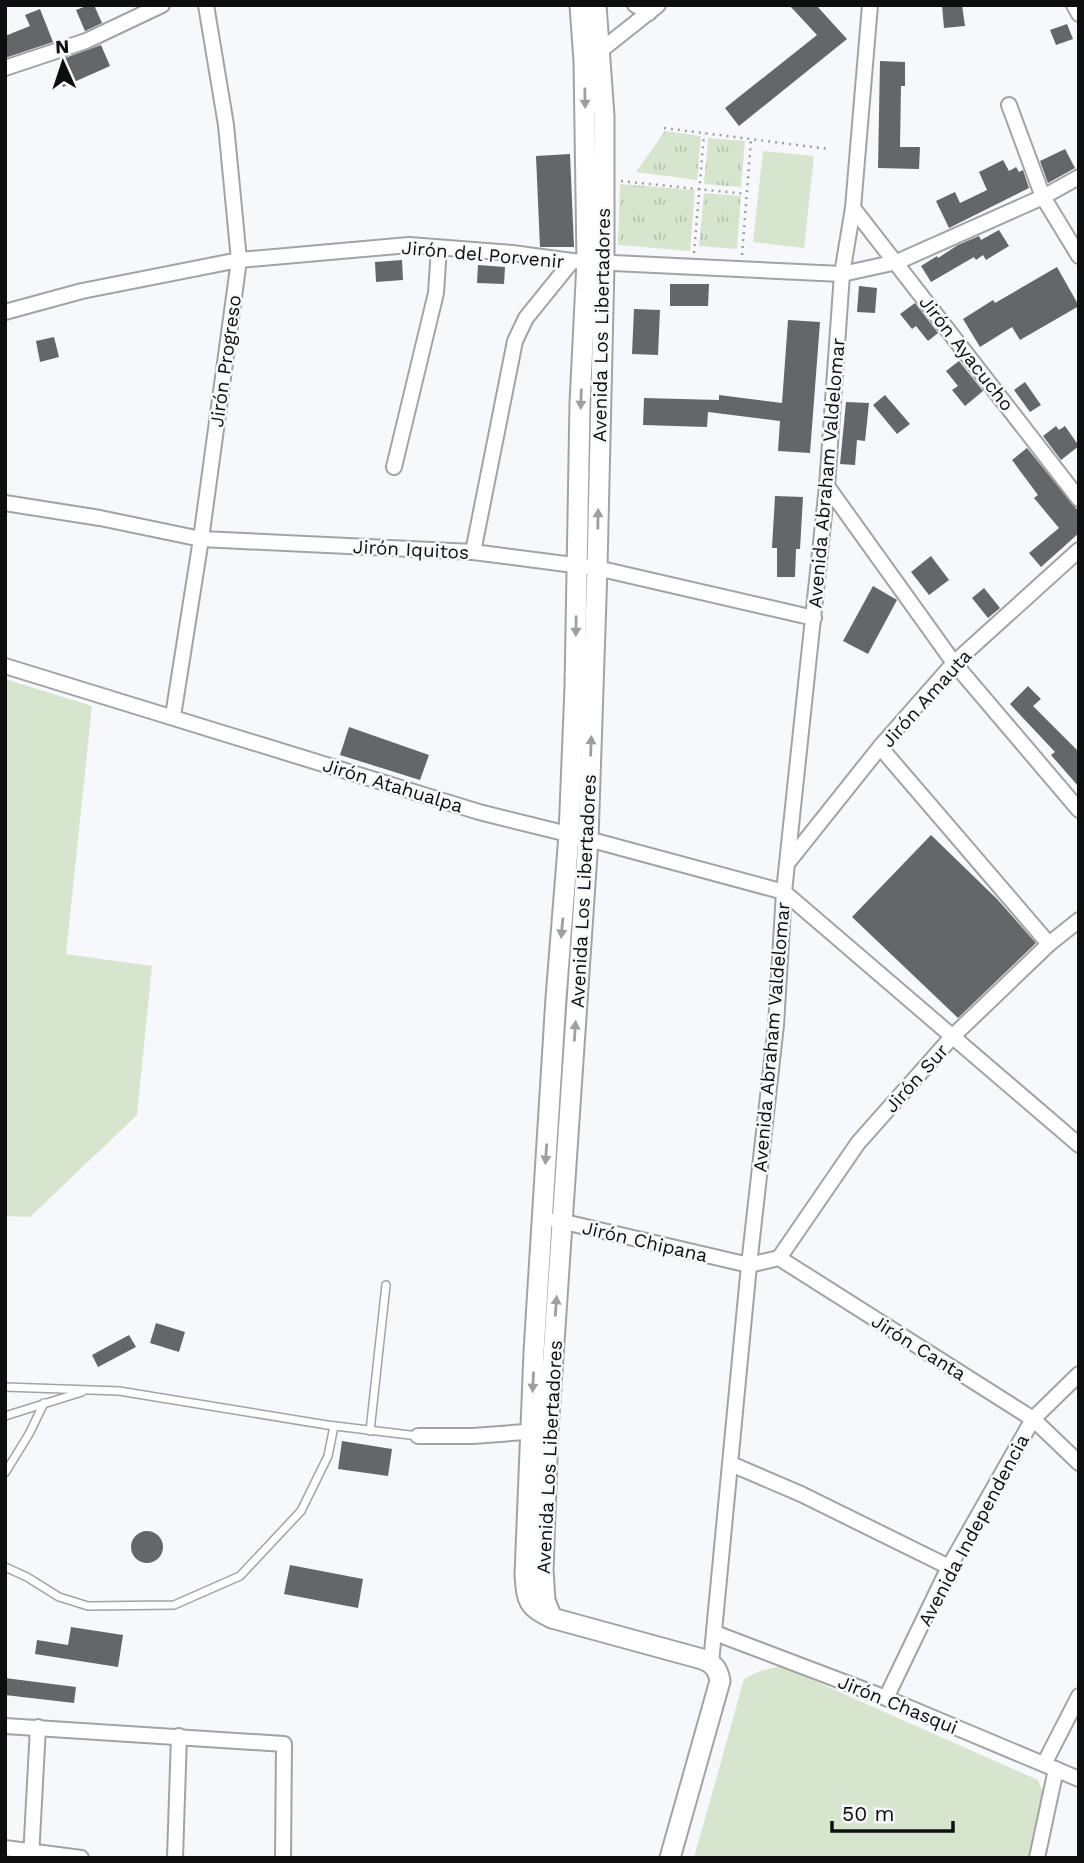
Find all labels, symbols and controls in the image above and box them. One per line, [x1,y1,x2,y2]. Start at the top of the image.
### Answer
north arrow [28,28,98,98]
text: N [54,35,70,58]
one-way arrow [580,87,591,109]
street label: Avenida Los Libertadores [588,208,615,442]
street label: Jirón del Porvenir [401,236,566,273]
street label: Jirón Ayacucho [914,291,1019,416]
street label: Jirón Progreso [205,294,246,429]
street label: Avenida Abraham Valdelomar [803,337,850,609]
one-way arrow [575,388,586,410]
one-way arrow [593,507,604,529]
street label: Jirón Iquitos [352,535,470,564]
one-way arrow [570,615,582,637]
street label: Jirón Amauta [876,644,977,752]
one-way arrow [586,735,597,757]
street label: Jirón Atahualpa [320,753,466,818]
street label: Avenida Los Libertadores [566,773,601,1009]
street label: Avenida Abraham Valdelomar [748,901,795,1173]
one-way arrow [556,917,567,939]
one-way arrow [570,1019,581,1041]
street label: Jirón Sur [880,1039,953,1117]
one-way arrow [540,1144,551,1166]
street label: Jirón Chipana [580,1216,710,1267]
one-way arrow [551,1295,562,1317]
street label: Jirón Canta [867,1309,970,1386]
street label: Avenida Los Libertadores [532,1339,567,1575]
one-way arrow [527,1371,538,1393]
street label: Avenida Independencia [913,1430,1034,1630]
street label: Jirón Chasqui [835,1670,961,1739]
scale bar [832,1790,953,1834]
text: 50 m [842,1801,894,1826]

